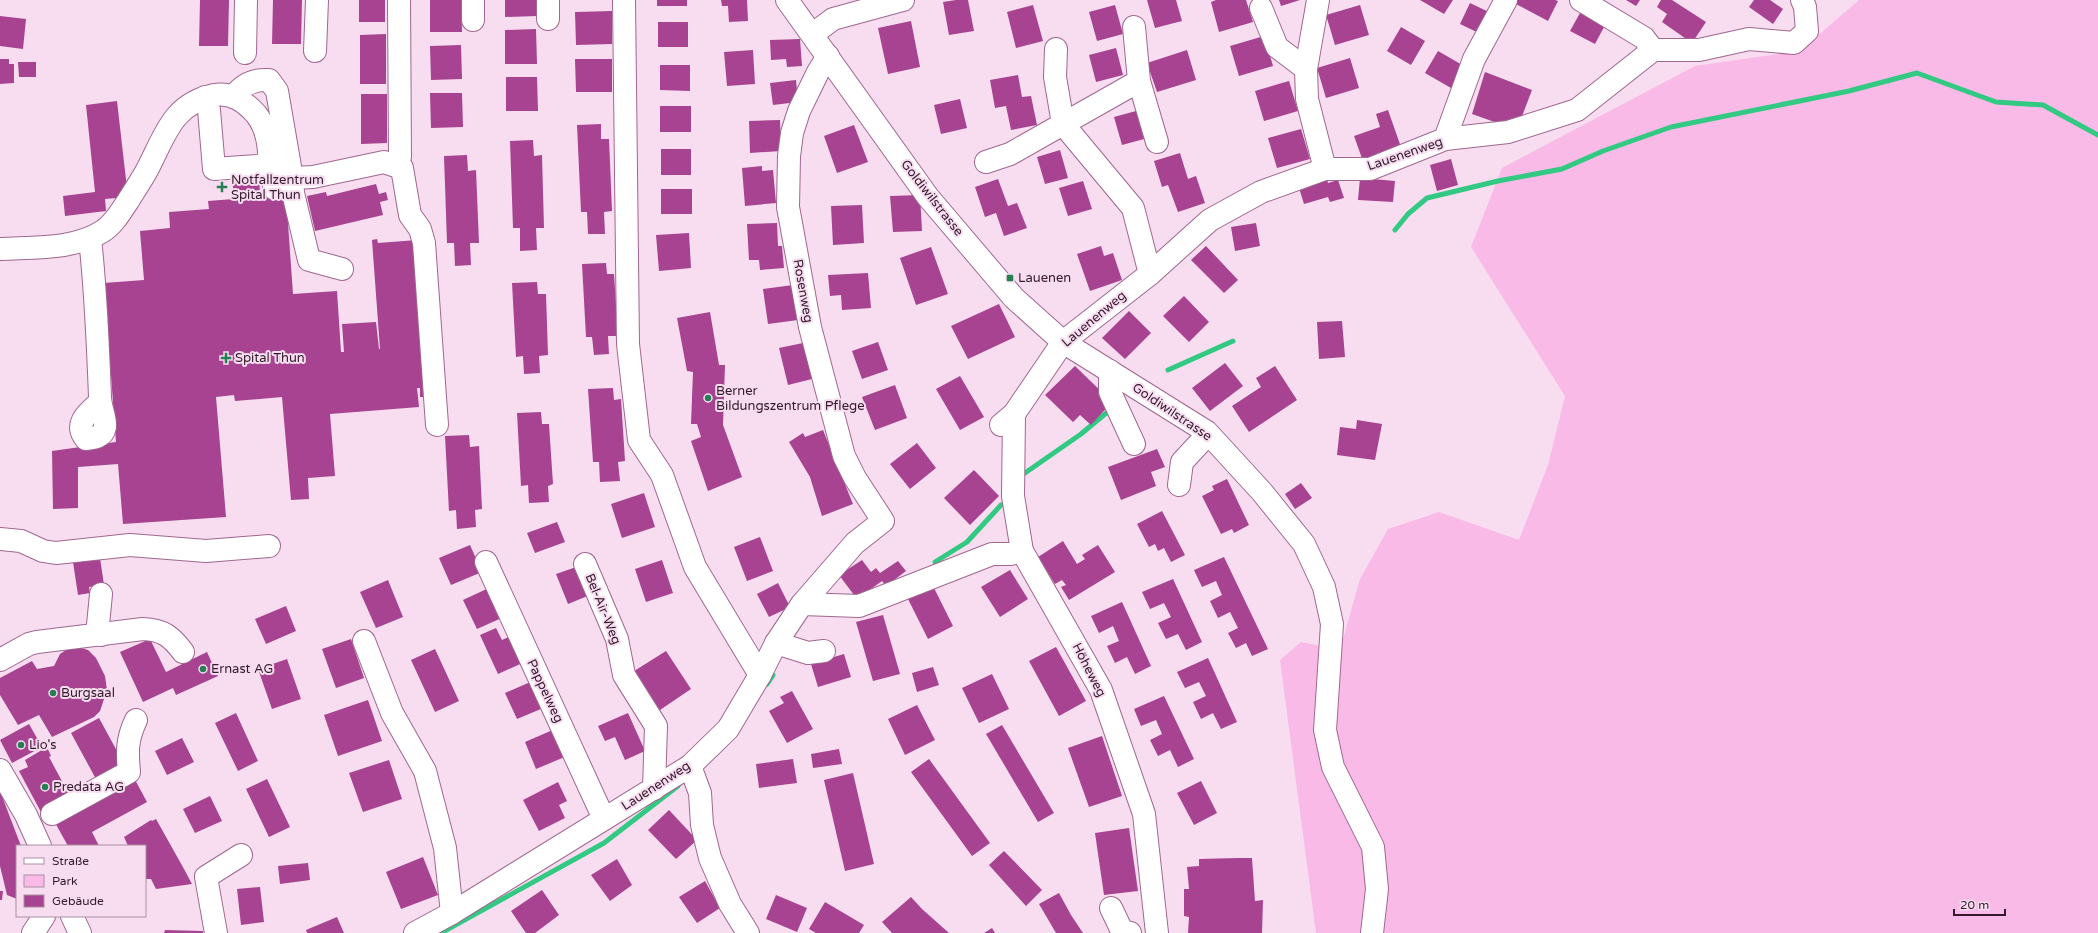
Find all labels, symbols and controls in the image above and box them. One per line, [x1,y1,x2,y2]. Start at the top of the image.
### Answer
street label: Lauenenweg [1365,134,1445,174]
street label: Goldiwilstrasse [897,157,967,239]
place label: Notfallzentrum Spital Thun [231,172,324,203]
marker: Notfallzentrum Spital Thun [216,181,228,193]
street label: Rosenweg [790,258,816,324]
place label: Lauenen [1018,270,1071,286]
marker: Lauenen [1005,273,1015,283]
street label: Lauenenweg [1059,288,1129,350]
place label: Spital Thun [235,350,305,366]
marker: Spital Thun [220,352,232,364]
street label: Goldiwilstrasse [1129,380,1215,444]
place label: Berner Bildungszentrum Pflege [716,383,865,414]
marker: Berner Bildungszentrum Pflege [703,393,713,403]
street label: Bel-Air-Weg [582,571,624,647]
street label: Höheweg [1069,640,1109,700]
street label: Pappelweg [523,657,567,725]
place label: Ernast AG [211,661,273,677]
marker: Ernast AG [198,664,208,674]
place label: Burgsaal [61,685,115,701]
marker: Burgsaal [48,688,58,698]
place label: Lio's [29,737,57,753]
marker: Lio's [16,740,26,750]
street label: Lauenenweg [619,758,693,814]
place label: Predata AG [53,779,124,795]
marker: Predata AG [40,782,50,792]
legend [16,845,146,917]
text: Straße [52,854,89,868]
text: Park [52,874,78,888]
scale bar [1954,891,2005,917]
text: Gebäude [52,894,104,908]
text: 20 m [1960,898,1989,912]

